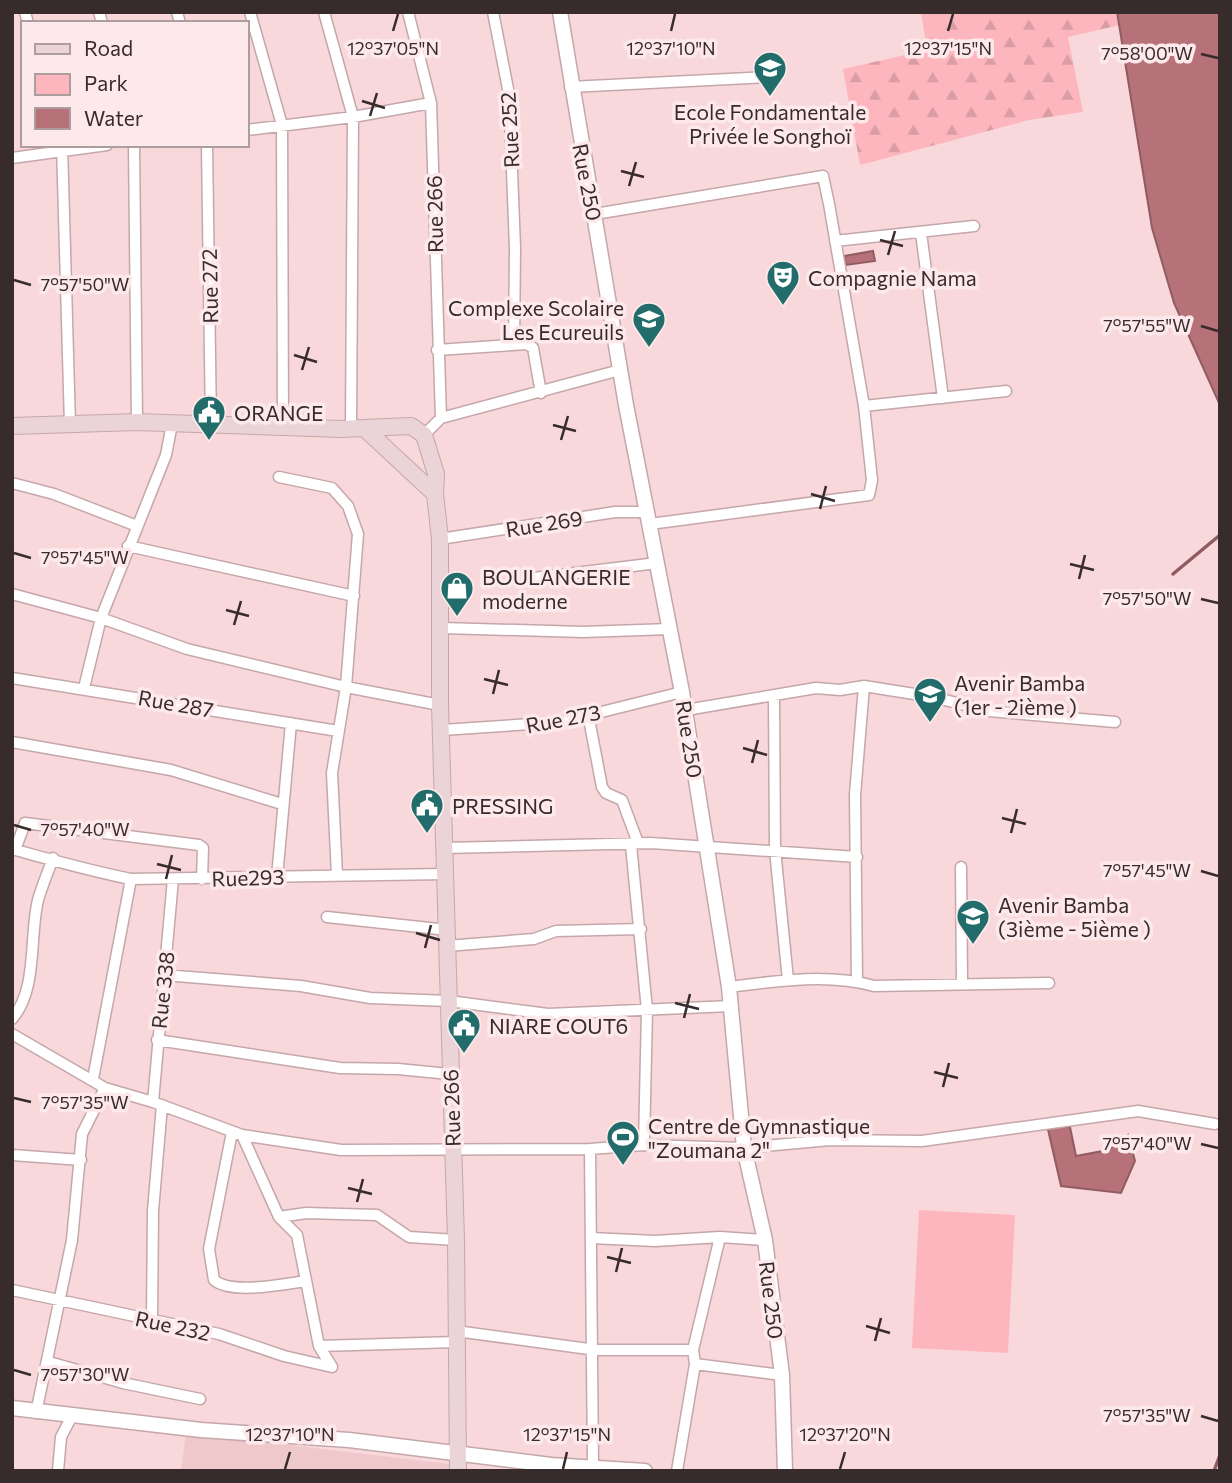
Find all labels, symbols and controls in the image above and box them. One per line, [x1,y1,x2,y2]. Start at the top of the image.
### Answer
legend [21,21,248,147]
text: Road [84,35,133,60]
text: 12°37'05"N [347,37,439,59]
text: 12°37'10"N [626,37,716,59]
text: 12°37'15"N [904,37,992,59]
text: 7°58'00"W [1101,42,1193,64]
school or university icon: Ecole Fondamentale Privée le Songhoï [751,49,789,98]
text: Park [84,70,128,95]
street label: Rue 252 [495,91,523,169]
place label: Ecole Fondamentale Privée le Songhoï [674,99,866,148]
text: Water [84,105,143,130]
street label: Rue 250 [568,141,608,223]
street label: Rue 266 [421,175,447,253]
street label: Rue 272 [196,248,222,324]
theatre icon: Compagnie Nama [764,258,802,307]
place label: Compagnie Nama [808,265,977,290]
text: 7°57'50"W [41,273,129,295]
place label: Complexe Scolaire Les Ecureuils [448,295,624,344]
school or university icon: Complexe Scolaire Les Ecureuils [630,300,668,349]
text: 7°57'55"W [1103,314,1191,336]
public building icon: ORANGE [190,393,228,442]
place label: ORANGE [234,400,323,425]
street label: Rue 269 [504,505,584,541]
text: 7°57'45"W [41,546,129,568]
place label: BOULANGERIE moderne [482,564,631,613]
shop icon: BOULANGERIE moderne [438,569,476,618]
text: 7°57'50"W [1103,587,1191,609]
place label: Avenir Bamba (1er - 2ième ) [954,670,1085,719]
school or university icon: Avenir Bamba (1er - 2ième ) [911,675,949,724]
street label: Rue 287 [136,684,216,722]
street label: Rue 250 [672,698,708,780]
street label: Rue 273 [524,699,602,737]
public building icon: PRESSING [408,786,446,835]
place label: PRESSING [452,793,553,818]
text: 7°57'40"W [40,818,130,840]
text: 7°57'45"W [1103,859,1191,881]
street label: Rue293 [211,863,285,891]
place label: Avenir Bamba (3ième - 5ième ) [998,892,1151,941]
school or university icon: Avenir Bamba (3ième - 5ième ) [954,897,992,946]
street label: Rue 338 [146,950,178,1030]
public building icon: NIARE COUT6 [445,1006,483,1055]
place label: NIARE COUT6 [489,1013,628,1038]
street label: Rue 266 [437,1069,465,1147]
text: 7°57'35"W [41,1091,129,1113]
place label: Centre de Gymnastique "Zoumana 2" [648,1113,870,1162]
sports icon: Centre de Gymnastique "Zoumana 2" [604,1118,642,1167]
text: 7°57'40"W [1102,1132,1192,1154]
street label: Rue 250 [755,1260,789,1340]
street label: Rue 232 [133,1305,213,1345]
text: 7°57'30"W [41,1363,129,1385]
text: 7°57'35"W [1103,1404,1191,1426]
text: 12°37'10"N [245,1423,335,1445]
text: 12°37'15"N [523,1423,611,1445]
text: 12°37'20"N [799,1423,891,1445]

